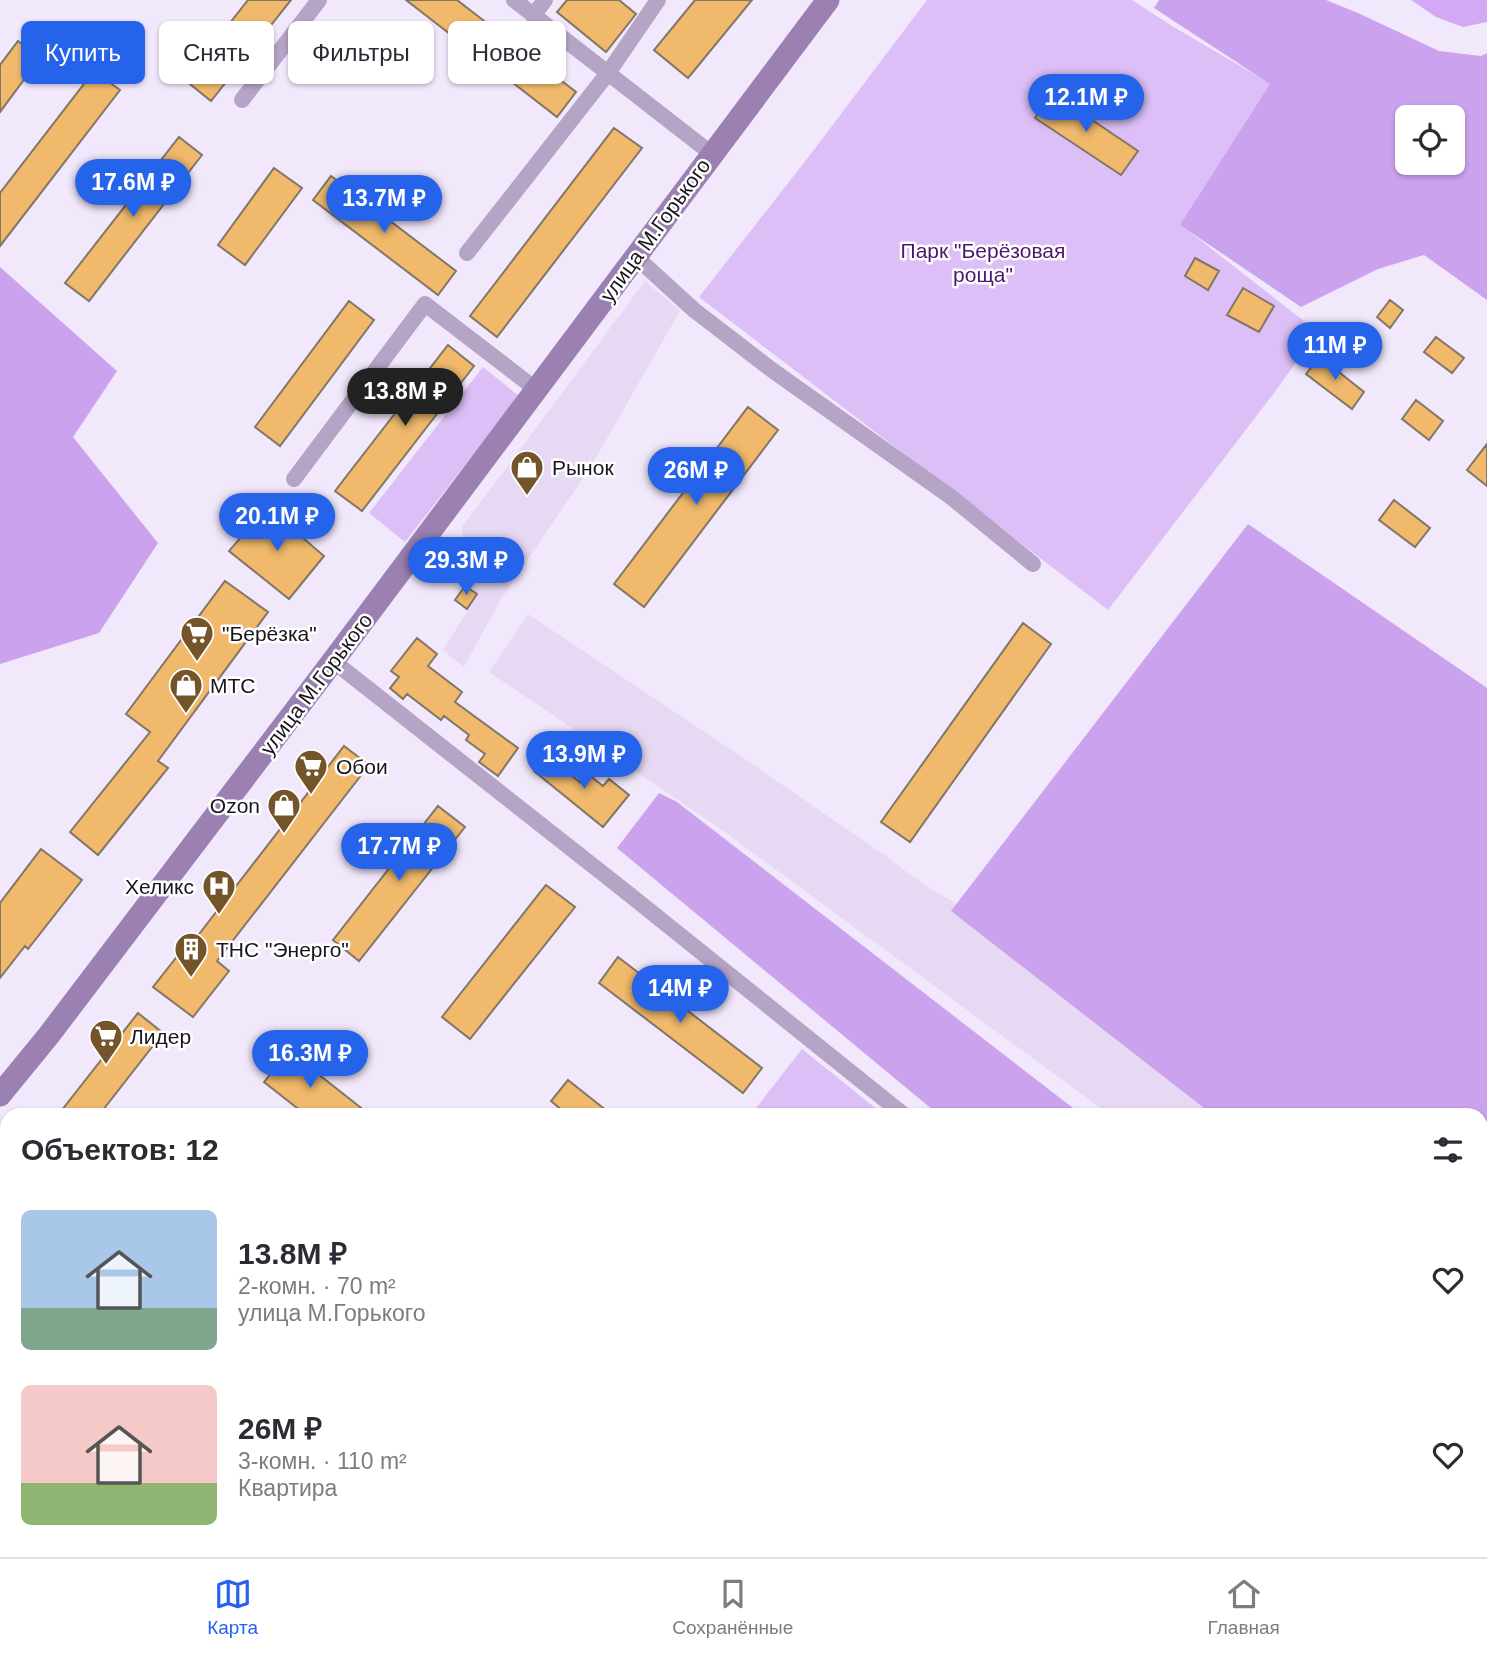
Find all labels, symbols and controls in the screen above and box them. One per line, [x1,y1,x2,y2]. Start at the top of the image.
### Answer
chip: Купить [21,21,145,84]
chip: Снять [159,21,274,84]
chip: Фильтры [288,21,434,84]
chip: Новое [448,21,566,84]
pin: 12.1M ₽ [1021,74,1151,134]
text: 12.1M ₽ [1044,84,1128,110]
map controls [1395,105,1465,175]
button: locate [1395,105,1465,175]
street label: улица М.Горького [595,154,715,306]
pin: 17.6M ₽ [68,160,198,219]
text: 17.6M ₽ [91,169,175,195]
pin: 13.7M ₽ [319,176,449,235]
text: 13.7M ₽ [342,185,426,211]
park label: Парк "Берёзовая роща" [901,239,1065,286]
pin: 11M ₽ [1286,322,1384,382]
text: 11M ₽ [1303,332,1367,358]
pin: 13.8M ₽ [340,368,470,428]
text: 13.8M ₽ [363,378,447,404]
shop icon: Рынок [508,448,546,497]
pin: 26M ₽ [647,448,745,507]
place label: Рынок [552,456,614,479]
text: 26M ₽ [664,457,728,483]
pin: 20.1M ₽ [212,494,342,553]
text: 20.1M ₽ [235,503,319,529]
pin: 29.3M ₽ [401,538,531,597]
text: 29.3M ₽ [424,547,508,573]
street label: улица М.Горького [255,609,377,759]
supermarket icon: "Берёзка" [178,614,216,663]
place label: "Берёзка" [222,622,317,645]
shop icon: МТС [167,666,205,715]
place label: МТС [210,674,256,697]
pin: 13.9M ₽ [519,732,649,791]
text: 13.9M ₽ [542,741,626,767]
supermarket icon: Обои [292,747,330,796]
place label: Обои [336,755,388,778]
shop icon: Ozon [265,786,303,835]
place label: Ozon [210,794,260,817]
pin: 17.7M ₽ [334,824,464,883]
text: 17.7M ₽ [357,833,441,859]
hospital icon: Хеликс [200,867,238,916]
place label: Хеликс [125,875,194,898]
building icon: ТНС "Энерго" [172,930,210,979]
place label: ТНС "Энерго" [216,938,349,961]
pin: 14M ₽ [631,965,729,1025]
text: 14M ₽ [648,975,712,1001]
supermarket icon: Лидер [87,1017,125,1066]
place label: Лидер [130,1025,191,1048]
pin: 16.3M ₽ [245,1030,375,1090]
text: 16.3M ₽ [268,1040,352,1066]
icon: filters [1429,1131,1467,1169]
text: Объектов: 12 [21,1133,219,1166]
text: 13.8M ₽ [238,1237,347,1270]
icon: home [77,1238,161,1322]
icon: heart [1429,1261,1467,1299]
text: 2-комн. · 70 m² [238,1273,396,1299]
text: улица М.Горького [238,1300,425,1326]
text: 26M ₽ [238,1412,322,1445]
icon: home [77,1413,161,1497]
icon: heart [1429,1436,1467,1474]
text: 3-комн. · 110 m² [238,1448,407,1474]
text: Квартира [238,1475,337,1501]
tab: Карта [207,1575,258,1639]
tab: Сохранённые [672,1575,793,1639]
tab: Главная [1208,1575,1280,1639]

